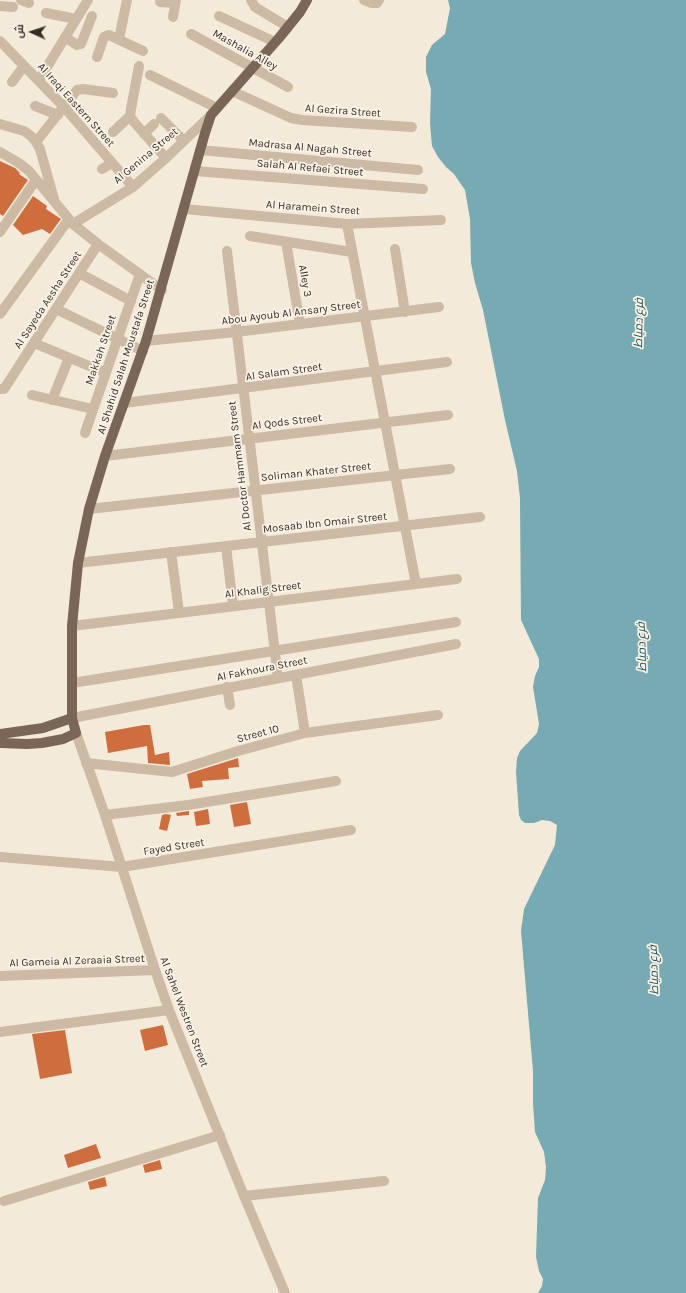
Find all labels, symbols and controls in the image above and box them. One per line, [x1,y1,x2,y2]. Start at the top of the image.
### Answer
north arrow [12,12,52,52]
text: ش [13,24,26,39]
street label: Mashalia Alley [210,27,280,73]
street label: Al Iraqi Eastern Street [35,60,117,150]
street label: Al Gezira Street [305,102,381,120]
street label: Al Genina Street [111,125,181,187]
street label: Madrasa Al Nagah Street [248,136,372,160]
street label: Salah Al Refaei Street [256,157,364,179]
street label: Al Haramein Street [266,198,360,218]
street label: Al Sayeda Aesha Street [11,249,85,351]
street label: Alley 3 [296,264,314,298]
street label: Al Shahid Salah Moustafa Street [95,278,157,436]
street label: Abou Ayoub Al Ansary Street [221,298,361,328]
water label: فرع دمياط [631,298,647,348]
street label: Makkah Street [83,313,119,387]
street label: Al Salam Street [245,360,323,384]
street label: Al Doctor Hammam Street [225,400,255,532]
street label: Al Qods Street [251,411,323,433]
street label: Soliman Khater Street [260,460,372,484]
street label: Mosaab Ibn Omair Street [262,510,388,536]
street label: Al Khalig Street [224,579,302,601]
water label: فرع دمياط [634,622,650,672]
street label: Al Fakhoura Street [216,654,308,684]
street label: Street 10 [236,722,280,746]
street label: Fayed Street [143,836,205,858]
water label: فرع دمياط [646,945,662,995]
street label: Al Gameia Al Zeraaia Street [9,952,145,970]
street label: Al Sahel Westren Street [157,955,211,1069]

